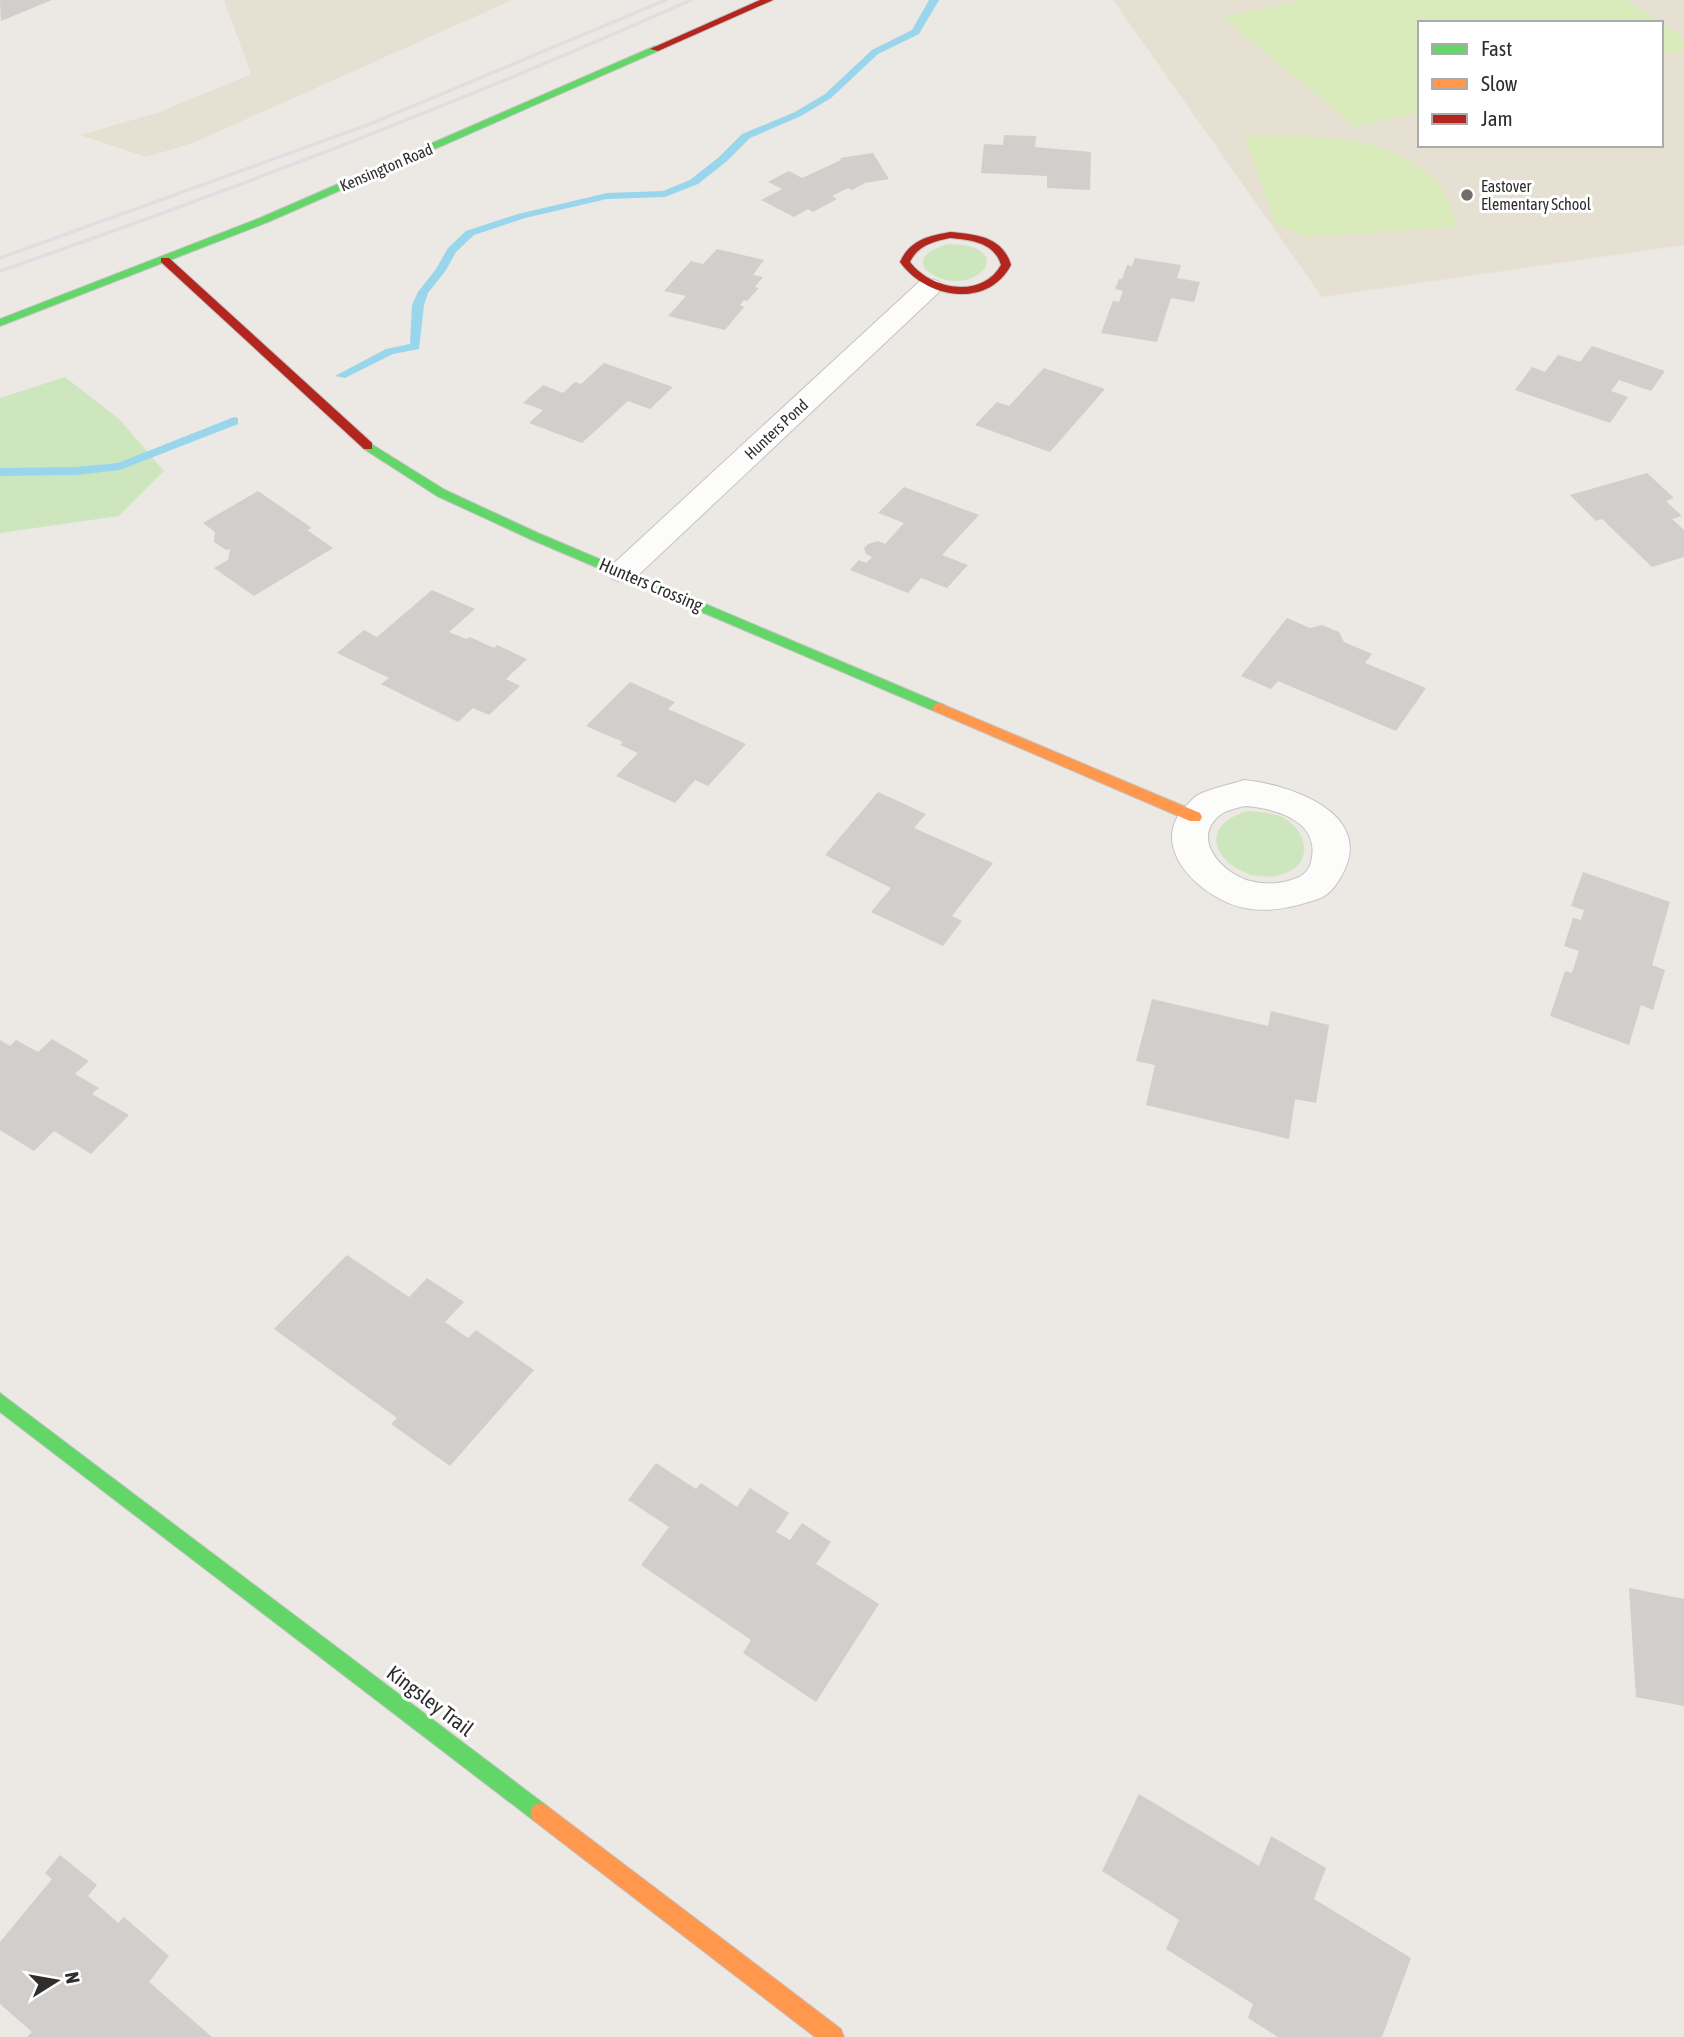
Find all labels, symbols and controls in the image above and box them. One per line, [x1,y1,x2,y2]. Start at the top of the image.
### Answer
legend [1418,21,1663,147]
text: Fast [1481,36,1512,60]
text: Slow [1481,71,1518,95]
text: Jam [1481,106,1513,130]
street label: Kensington Road [337,139,435,196]
place label: Eastover Elementary School [1481,177,1592,214]
marker: Eastover Elementary School [1459,187,1475,203]
street label: Hunters Pond [741,395,811,463]
street label: Hunters Crossing [596,553,706,616]
street label: Kingsley Trail [383,1660,479,1741]
north arrow [21,1946,91,2016]
text: N [61,1970,85,1985]

